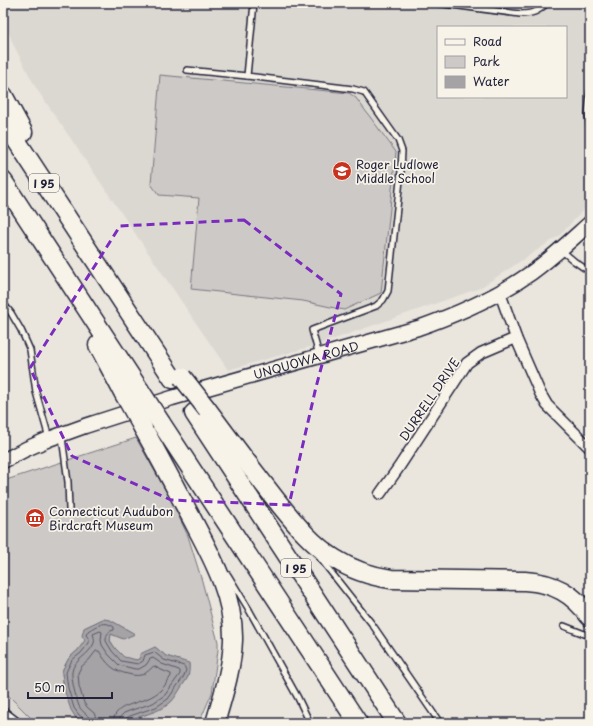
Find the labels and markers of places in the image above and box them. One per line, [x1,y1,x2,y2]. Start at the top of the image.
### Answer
place label: Roger Ludlowe Middle School [356,155,439,187]
school or university icon: Roger Ludlowe Middle School [331,160,353,182]
place label: Connecticut Audubon Birdcraft Museum [49,502,173,534]
museum icon: Connecticut Audubon Birdcraft Museum [24,507,46,529]

